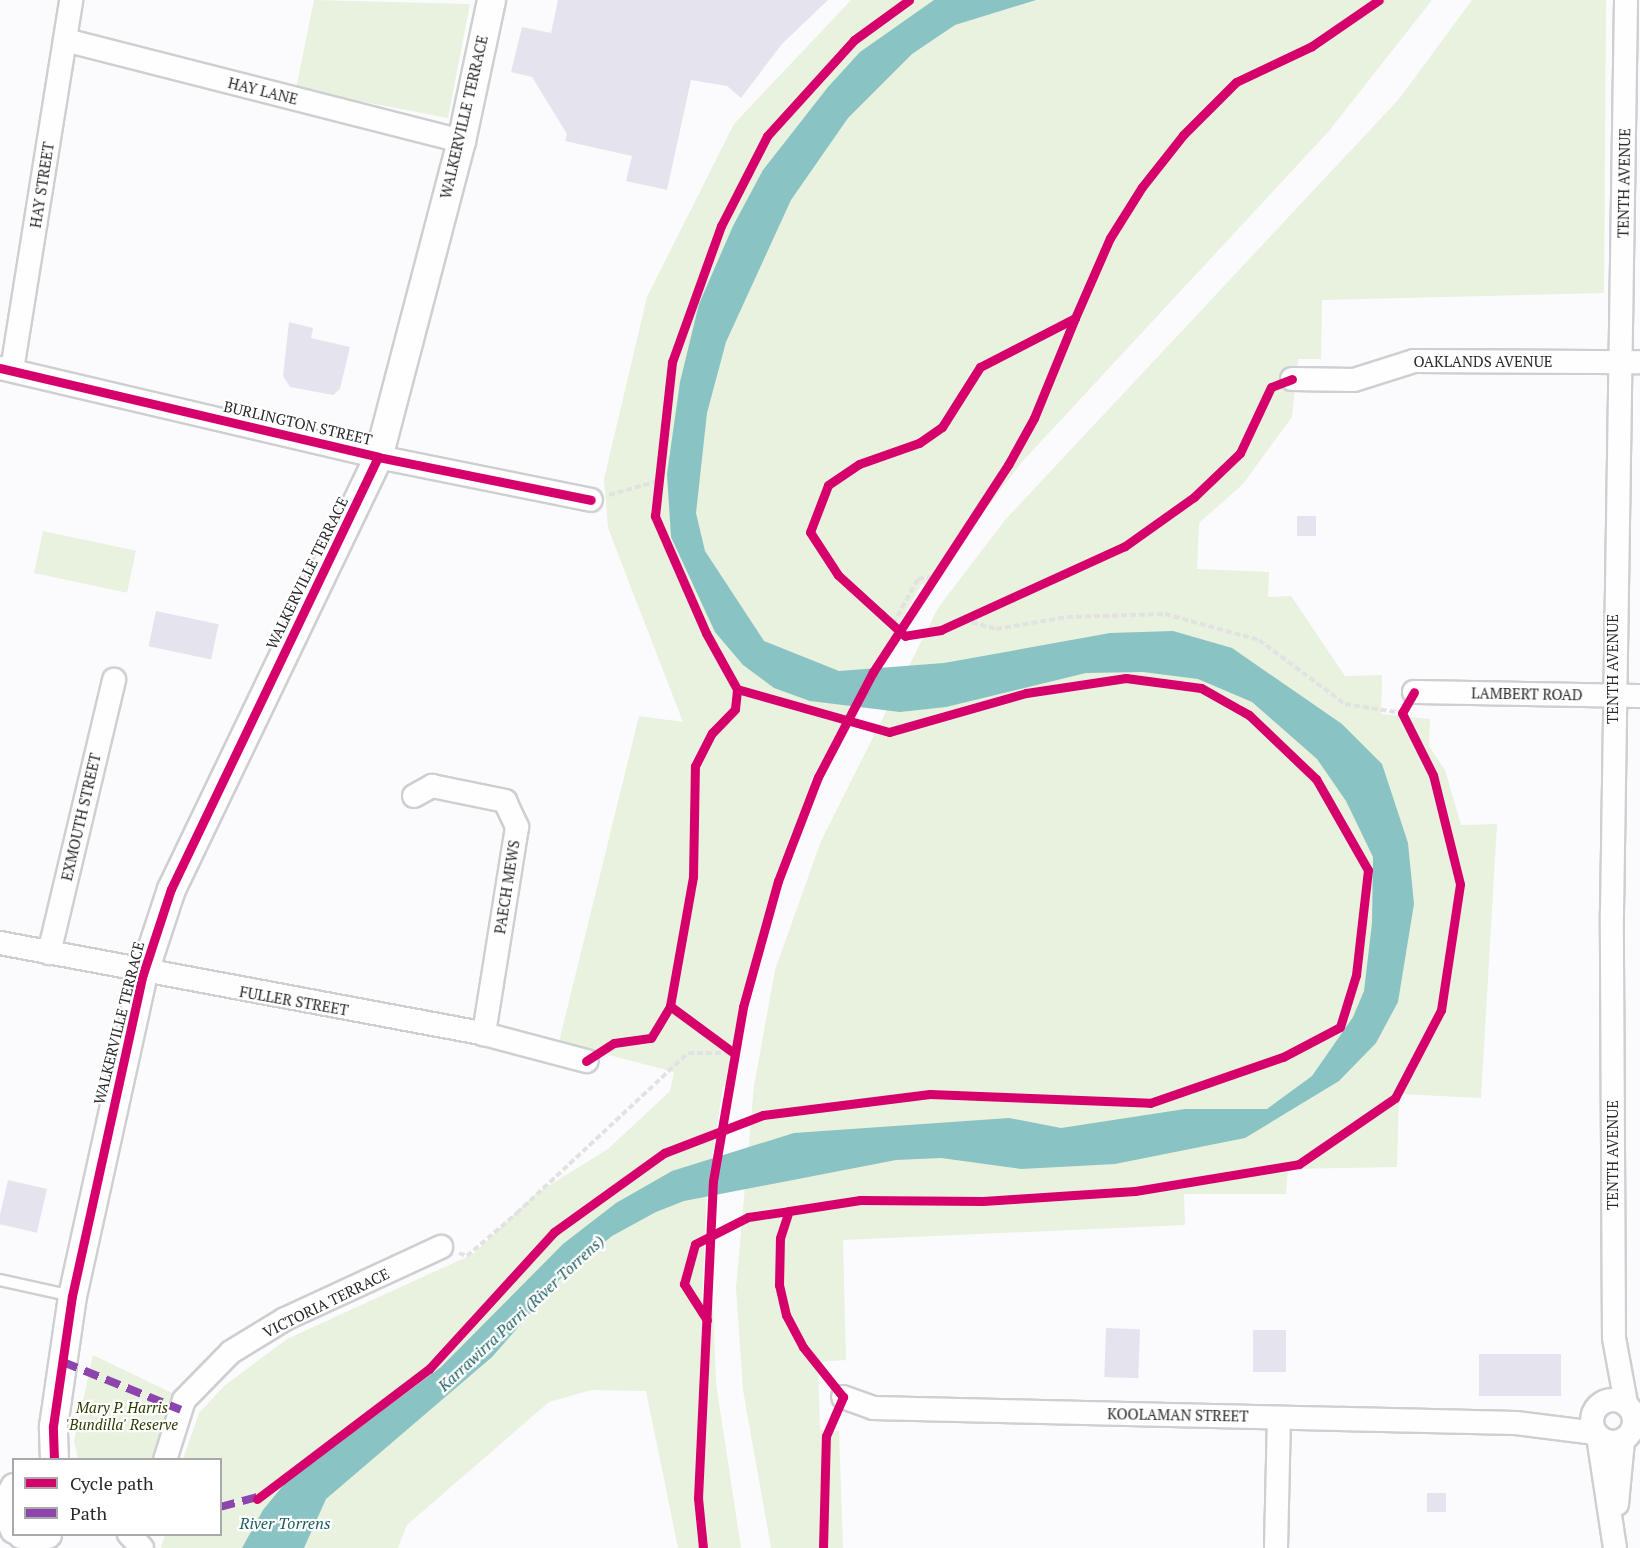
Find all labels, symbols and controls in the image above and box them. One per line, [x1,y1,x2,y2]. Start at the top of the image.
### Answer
street label: WALKERVILLE TERRACE [436,33,492,201]
street label: HAY LANE [226,74,300,108]
street label: TENTH AVENUE [1614,128,1634,238]
street label: HAY STREET [26,141,58,229]
street label: OAKLANDS AVENUE [1413,353,1553,371]
street label: BURLINGTON STREET [222,397,374,449]
street label: WALKERVILLE TERRACE [262,494,352,652]
street label: TENTH AVENUE [1604,614,1622,724]
street label: LAMBERT ROAD [1471,684,1583,704]
street label: EXMOUTH STREET [58,751,104,883]
street label: PAECH MEWS [491,839,523,935]
street label: WALKERVILLE TERRACE [90,940,148,1106]
street label: FULLER STREET [238,983,350,1019]
street label: TENTH AVENUE [1604,1100,1622,1210]
water label: Karrawirra Parri (River Torrens) [434,1231,608,1395]
street label: VICTORIA TERRACE [260,1265,392,1341]
park label: Mary P. Harris 'Bundilla' Reserve [66,1398,178,1433]
street label: KOOLAMAN STREET [1107,1405,1249,1425]
legend [12,1458,222,1536]
text: Cycle path [70,1471,154,1495]
text: Path [70,1501,107,1525]
water label: River Torrens [239,1513,331,1533]

